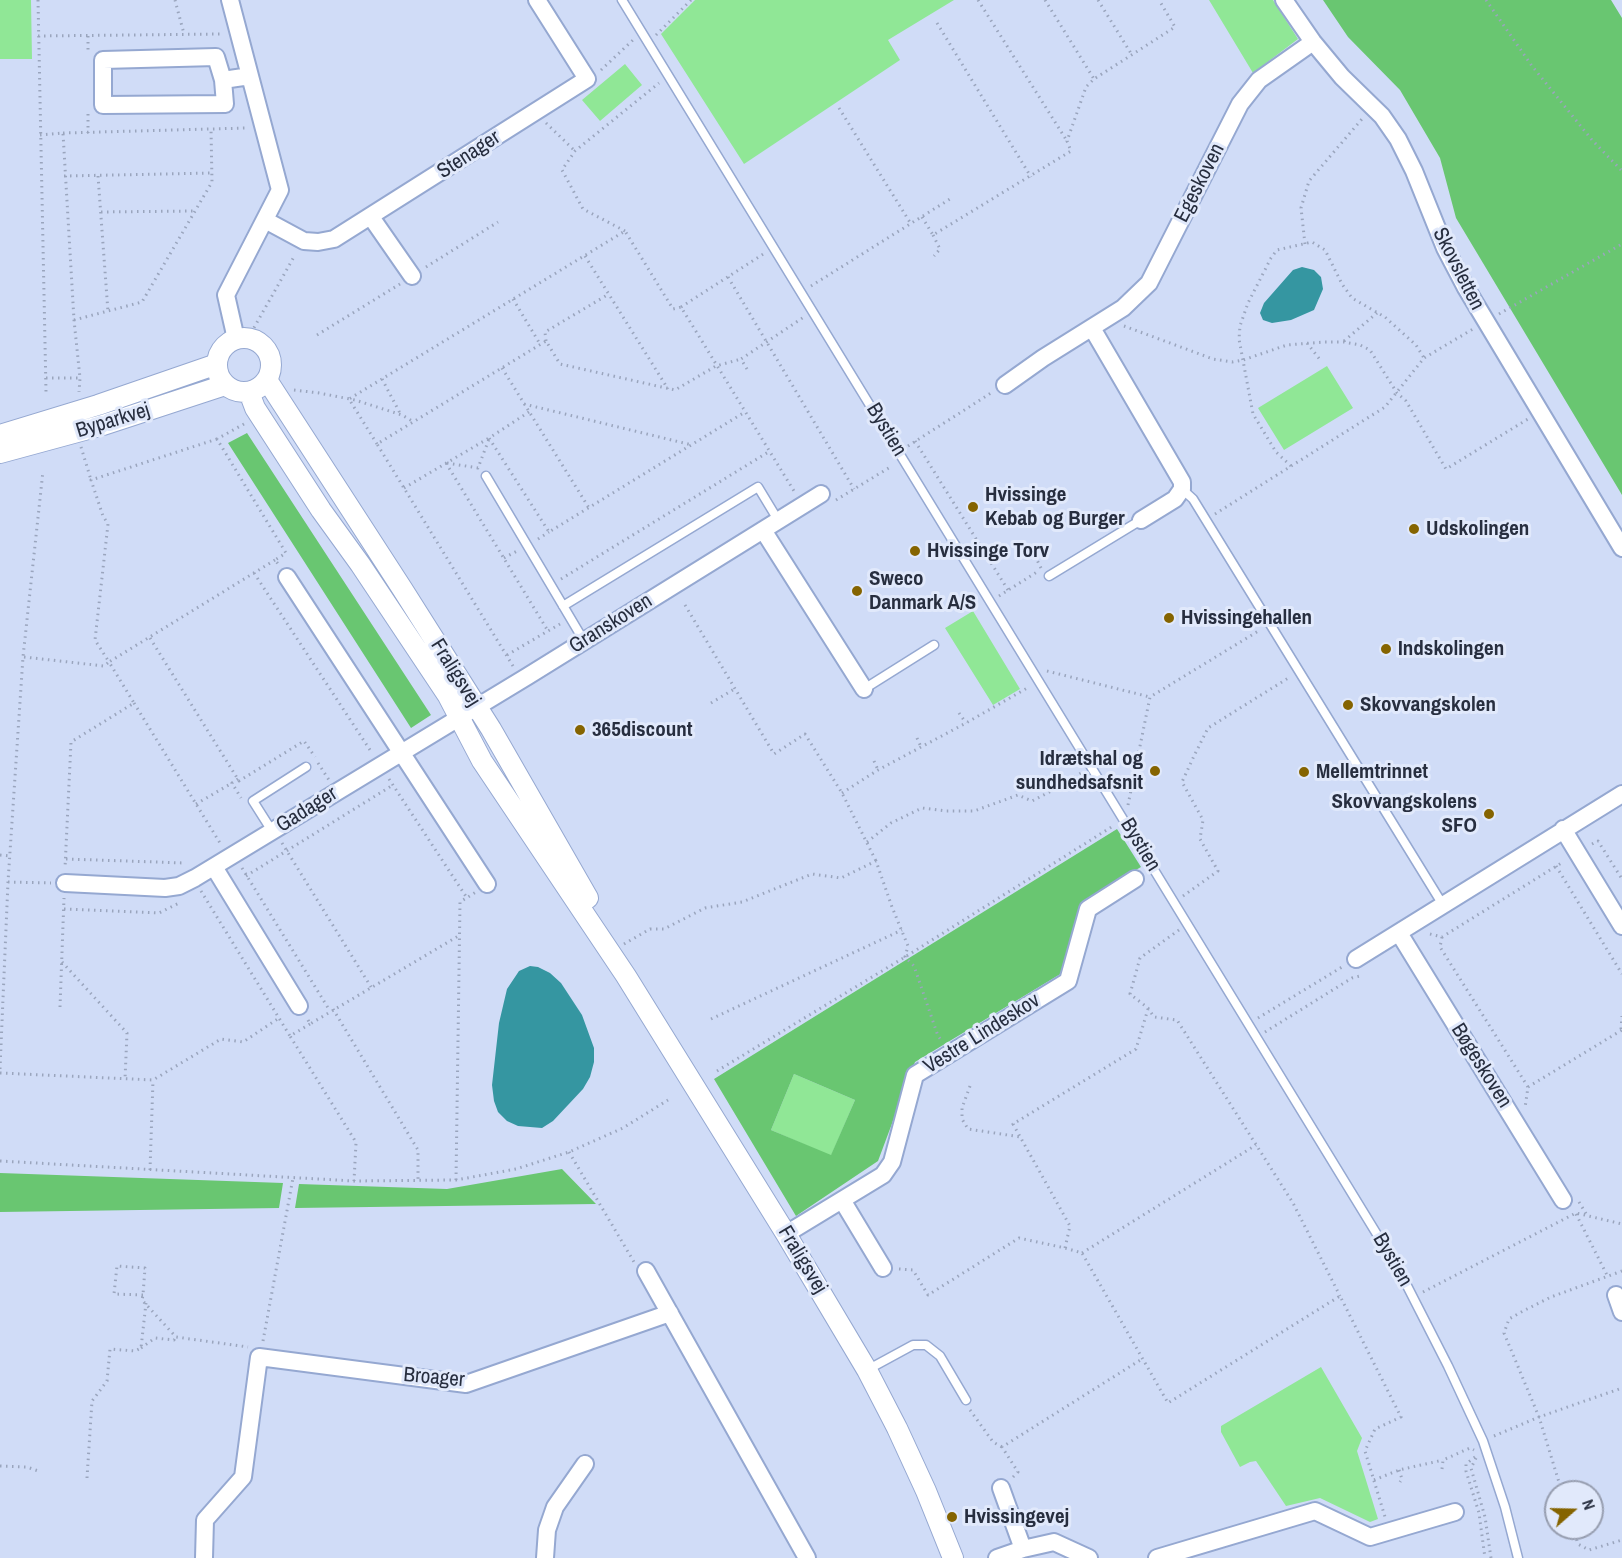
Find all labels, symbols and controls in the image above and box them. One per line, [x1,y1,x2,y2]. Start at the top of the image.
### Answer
street label: Stenager [433,125,505,185]
street label: Egeskoven [1169,139,1231,227]
street label: Skovsletten [1427,224,1489,314]
street label: Byparkvej [73,398,153,444]
street label: Bystien [860,399,912,461]
place label: Hvissinge Kebab og Burger [985,482,1125,532]
marker: Hvissinge Kebab og Burger [966,500,980,514]
place label: Udskolingen [1426,516,1529,542]
marker: Udskolingen [1407,522,1421,536]
place label: Hvissinge Torv [927,538,1049,564]
marker: Hvissinge Torv [908,544,922,558]
place label: Sweco Danmark A/S [869,566,976,616]
marker: Sweco Danmark A/S [850,584,864,598]
street label: Granskoven [565,589,657,659]
place label: Hvissingehallen [1181,605,1312,631]
marker: Hvissingehallen [1162,611,1176,625]
street label: Fraligsvej [425,635,485,711]
place label: Indskolingen [1398,636,1504,662]
marker: Indskolingen [1379,642,1393,656]
place label: Skovvangskolen [1360,692,1496,718]
marker: Skovvangskolen [1341,698,1355,712]
place label: 365discount [592,717,692,743]
marker: 365discount [573,723,587,737]
place label: Idrætshal og sundhedsafsnit [1016,746,1143,796]
place label: Mellemtrinnet [1316,759,1428,785]
marker: Idrætshal og sundhedsafsnit [1148,764,1162,778]
marker: Mellemtrinnet [1297,765,1311,779]
street label: Gadager [272,782,342,838]
place label: Skovvangskolens SFO [1332,789,1477,839]
marker: Skovvangskolens SFO [1482,807,1496,821]
street label: Bystien [1114,814,1166,876]
street label: Vestre Lindeskov [919,988,1045,1080]
street label: Bøgeskoven [1445,1019,1517,1113]
street label: Fraligsvej [772,1222,832,1298]
street label: Bystien [1367,1229,1417,1291]
street label: Broager [402,1363,466,1393]
north arrow [1544,1480,1604,1540]
text: N [1577,1496,1601,1513]
place label: Hvissingevej [964,1504,1069,1530]
marker: Hvissingevej [945,1510,959,1524]

